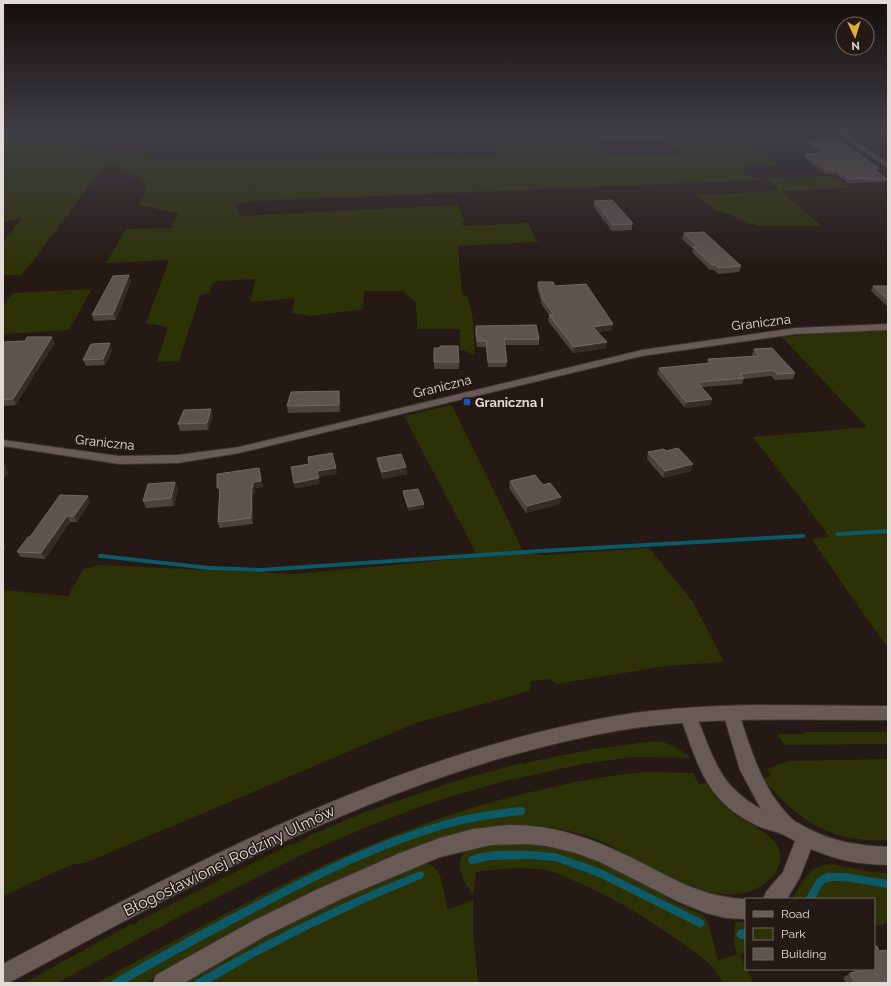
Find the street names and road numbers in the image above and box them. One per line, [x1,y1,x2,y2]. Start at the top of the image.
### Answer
street label: Graniczna [731,311,792,334]
street label: Graniczna [411,372,473,401]
street label: Graniczna [75,432,135,453]
street label: Błogosławionej Rodziny Ulmów [120,801,338,920]

